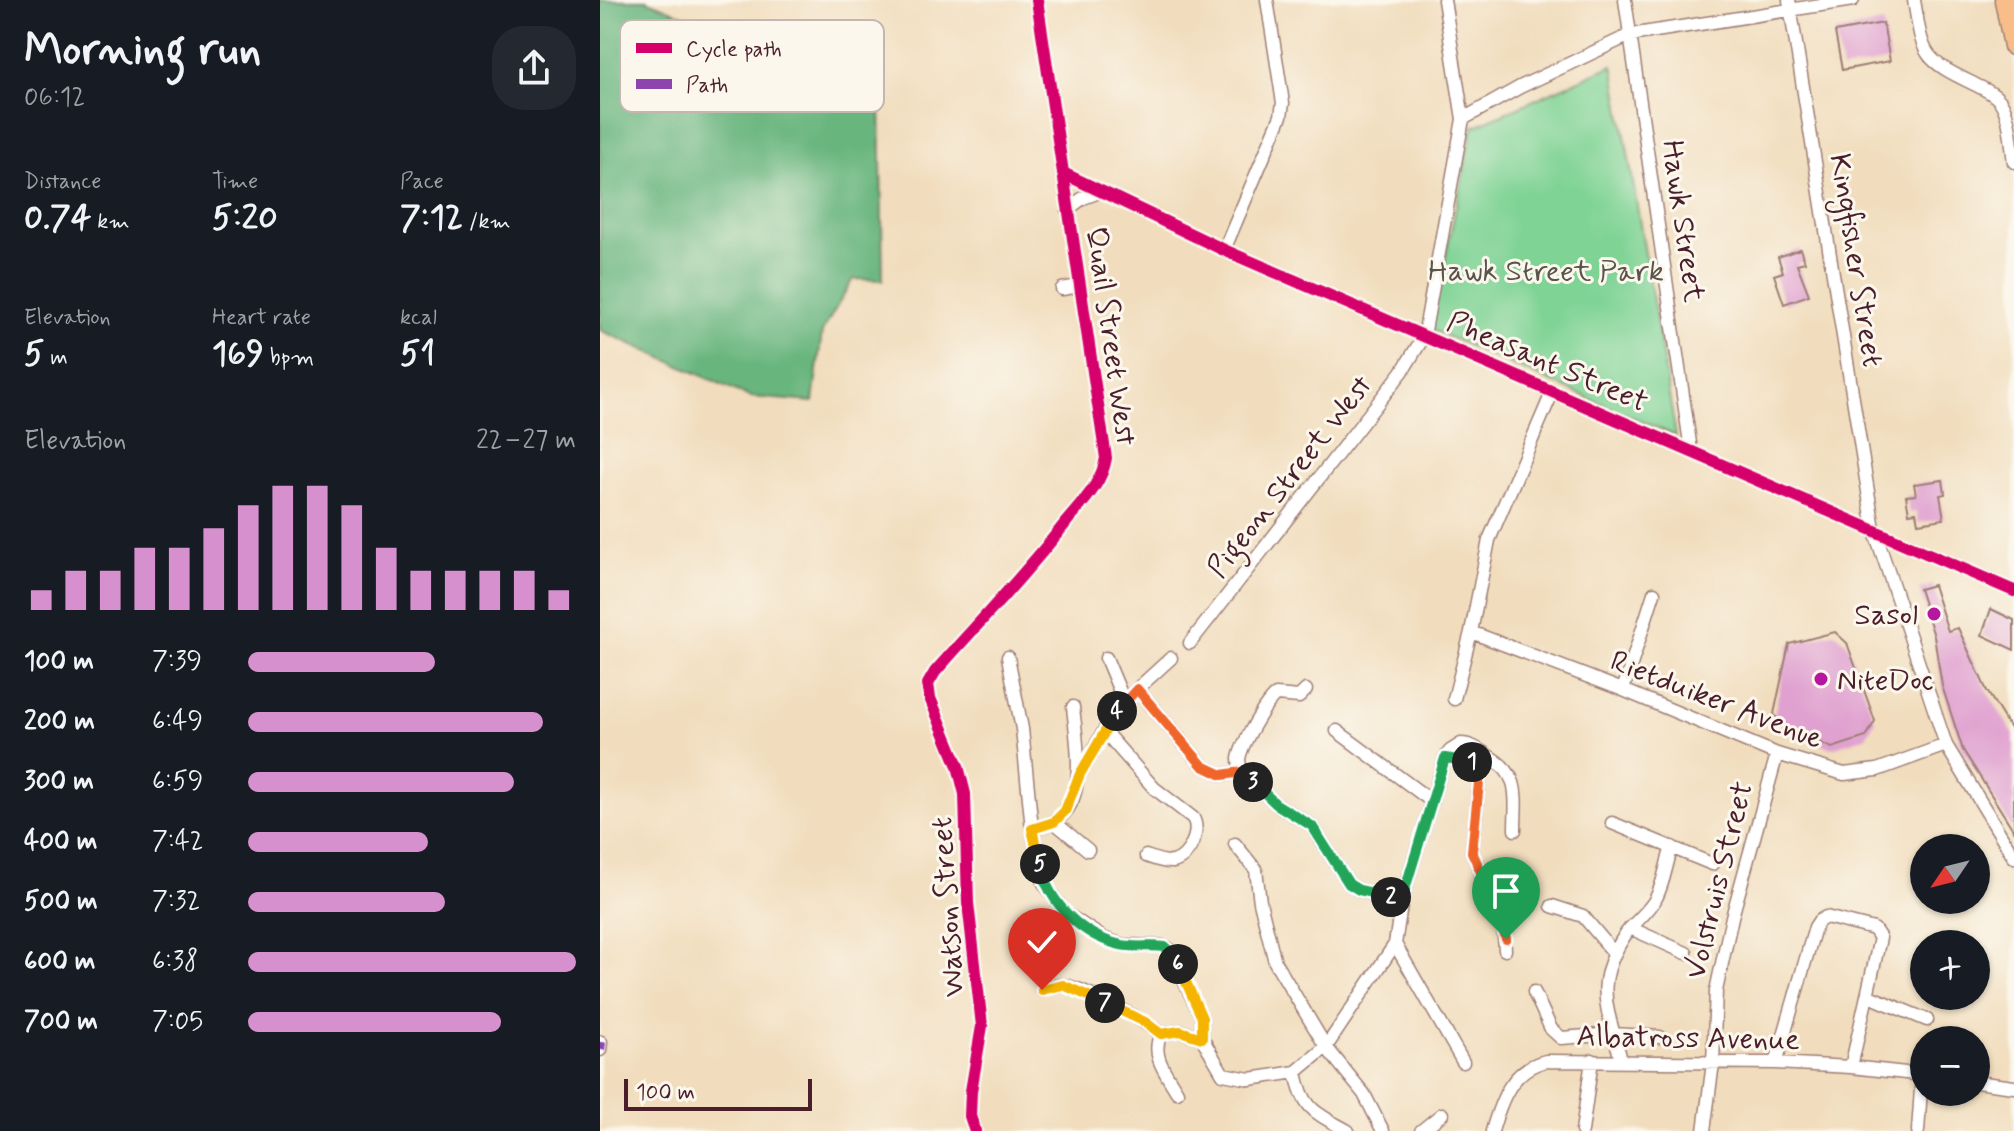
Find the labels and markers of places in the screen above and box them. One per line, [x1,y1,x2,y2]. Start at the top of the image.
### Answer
place label: Sasol [1854,596,1918,635]
marker: Sasol [1925,605,1943,623]
place label: NiteDoc [1837,661,1933,700]
marker: NiteDoc [1812,670,1830,688]
pin: 4 [1097,691,1137,731]
pin: 1 [1452,742,1492,782]
pin: 3 [1233,762,1273,802]
pin: 5 [1020,844,1060,884]
pin [1472,857,1540,939]
pin: 2 [1371,877,1411,917]
pin [1008,908,1076,990]
pin: 6 [1158,944,1198,984]
pin: 7 [1085,983,1125,1023]

